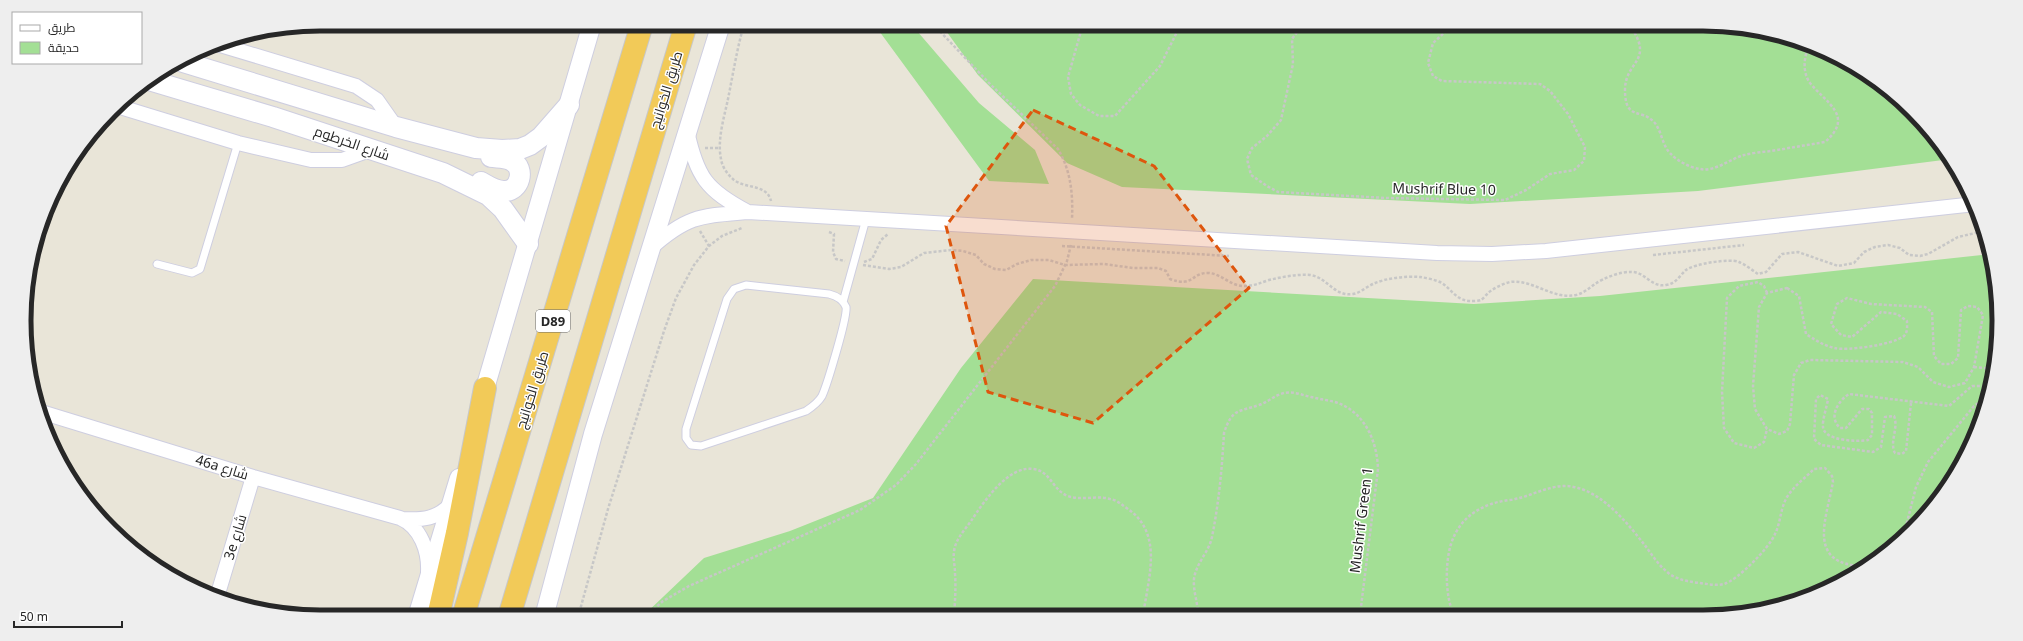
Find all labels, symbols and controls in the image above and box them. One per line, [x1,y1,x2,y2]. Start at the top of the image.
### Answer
legend [12,12,142,64]
text: طريق [48,19,76,36]
text: حديقة [48,39,79,56]
street label: طريق الخوانيج [645,49,686,131]
street label: شارع الخرطوم [312,121,392,165]
street label: Mushrif Blue 10 [1392,178,1496,199]
road number: D89 [536,310,570,332]
street label: طريق الخوانيج [511,349,552,431]
street label: 46a شارع [193,449,251,484]
street label: Mushrif Green 1 [1345,466,1376,574]
street label: 3e شارع [219,512,250,562]
scale bar [14,603,122,629]
text: 50 m [20,608,48,625]

